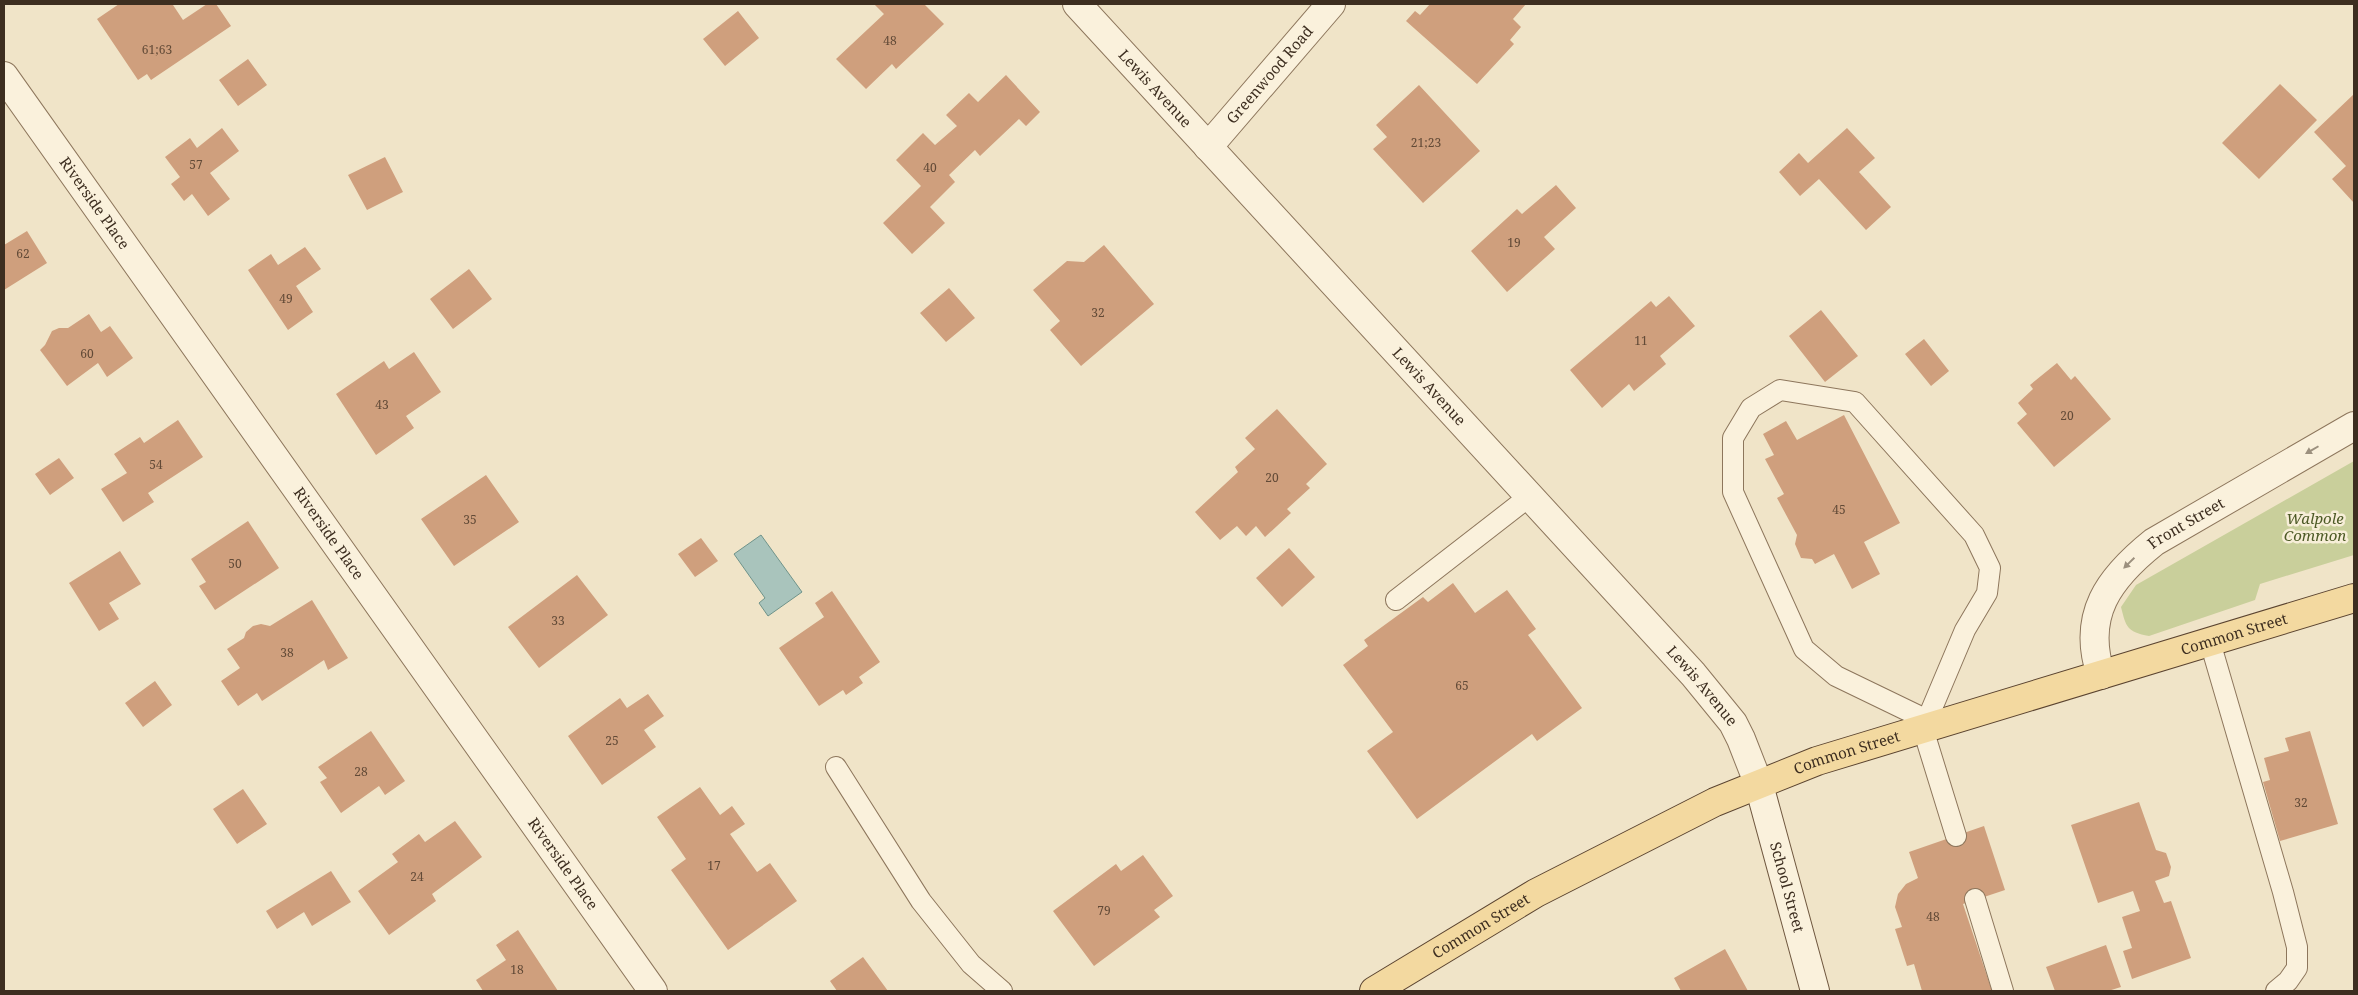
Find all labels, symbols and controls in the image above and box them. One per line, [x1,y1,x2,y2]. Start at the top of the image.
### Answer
street label: Greenwood Road [1221,21,1317,128]
house number: 48 [883,32,897,49]
house number: 61;63 [142,41,172,58]
street label: Lewis Avenue [1115,45,1197,131]
house number: 21;23 [1411,134,1441,151]
street label: Riverside Place [55,153,135,253]
house number: 57 [189,156,203,173]
house number: 40 [923,159,937,176]
house number: 19 [1507,234,1521,251]
house number: 62 [16,245,30,262]
house number: 49 [279,290,293,307]
house number: 32 [1091,304,1105,321]
house number: 11 [1634,332,1648,349]
street label: Lewis Avenue [1389,343,1471,430]
house number: 60 [80,345,94,362]
house number: 43 [375,396,389,413]
house number: 20 [2060,407,2074,424]
one-way arrow [2305,446,2319,455]
house number: 54 [149,456,163,473]
house number: 20 [1265,469,1279,486]
street label: Riverside Place [290,483,369,583]
street label: Front Street [2143,492,2228,553]
house number: 45 [1832,501,1846,518]
park label: Walpole Common [2284,508,2346,545]
house number: 35 [463,511,477,528]
house number: 50 [228,555,242,572]
one-way arrow [2124,557,2136,569]
street label: Common Street [2178,608,2290,659]
house number: 33 [551,612,565,629]
street label: Lewis Avenue [1663,641,1742,730]
house number: 38 [280,644,294,661]
house number: 65 [1455,677,1469,694]
street label: Common Street [1790,725,1902,778]
house number: 25 [605,732,619,749]
house number: 28 [354,763,368,780]
house number: 32 [2294,794,2308,811]
street label: Riverside Place [524,813,603,913]
street label: School Street [1766,840,1810,934]
house number: 17 [707,857,721,874]
house number: 24 [410,868,424,885]
street label: Common Street [1428,888,1533,963]
house number: 79 [1097,902,1111,919]
house number: 48 [1926,908,1940,925]
house number: 18 [510,961,524,978]

